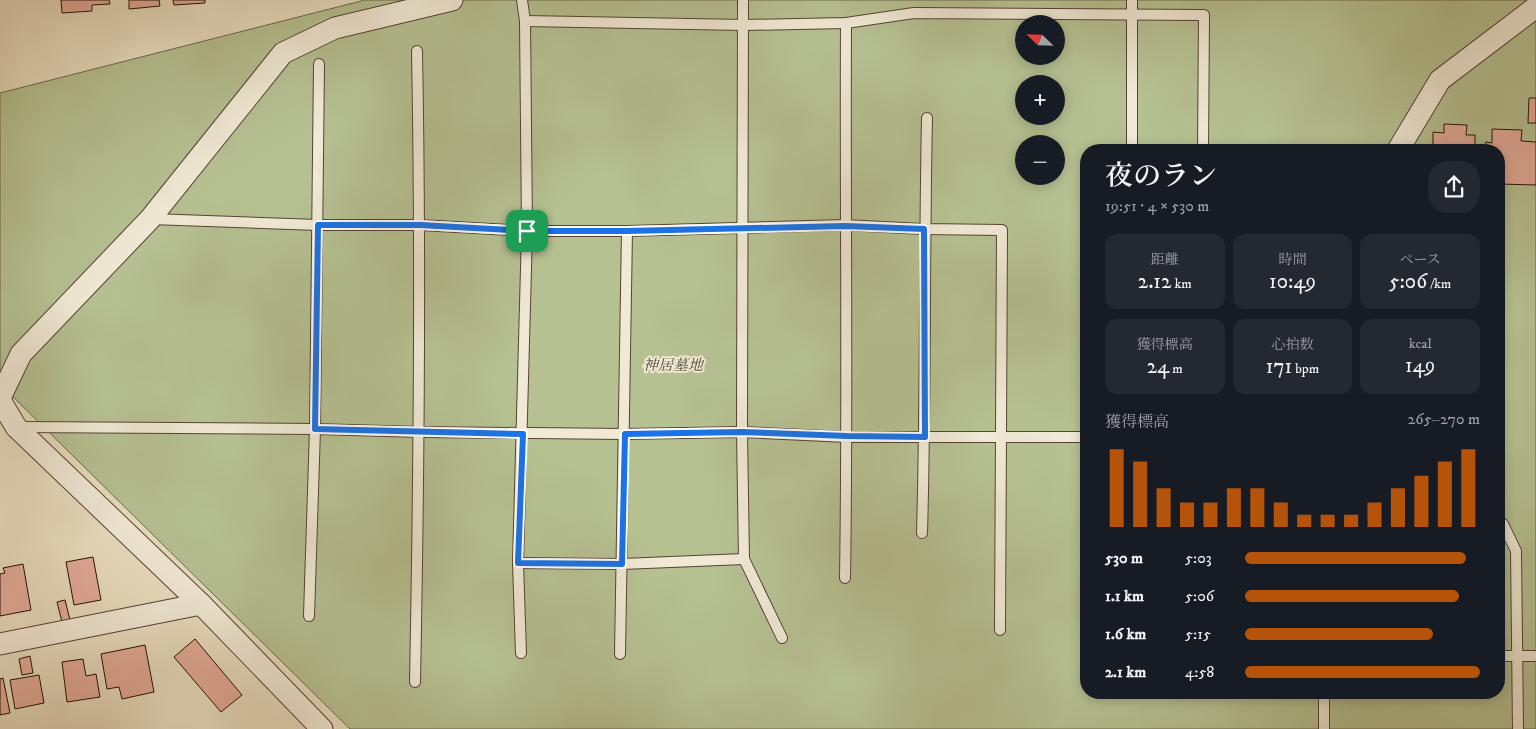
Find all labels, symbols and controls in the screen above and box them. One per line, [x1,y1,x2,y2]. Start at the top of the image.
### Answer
north arrow [1015,15,1065,65]
map controls [1015,15,1065,185]
button: + [1015,75,1065,125]
button: − [1015,135,1065,185]
text: 夜のラン [1105,159,1217,194]
button: share [1428,161,1480,213]
text: 19:51 · 4 × 530 m [1105,196,1209,216]
pin [506,210,548,252]
icon: arrive [513,217,541,245]
text: 距離 [1151,251,1179,269]
text: 時間 [1278,251,1306,269]
text: ペース [1400,251,1441,269]
text: 2.12 [1138,269,1171,295]
text: 10:49 [1269,269,1316,295]
text: 5:06 [1389,269,1427,295]
text: km [1171,275,1192,293]
text: /km [1427,275,1451,293]
text: kcal [1409,335,1432,353]
text: 獲得標高 [1137,336,1193,354]
text: 心拍数 [1271,336,1313,354]
text: 149 [1405,353,1435,379]
text: 24 [1147,354,1169,380]
text: 171 [1266,354,1292,380]
park label: 神居墓地 [643,356,705,375]
text: m [1169,360,1183,378]
text: bpm [1292,360,1319,378]
text: 265–270 m [1407,409,1480,429]
text: 獲得標高 [1105,412,1169,432]
text: 530 m [1105,548,1143,568]
text: 5:03 [1185,548,1212,568]
text: 1.1 km [1105,586,1144,606]
text: 5:06 [1185,586,1214,606]
text: 1.6 km [1105,624,1146,644]
text: 5:15 [1185,624,1211,644]
text: 2.1 km [1105,662,1146,682]
text: 4:58 [1185,662,1214,682]

